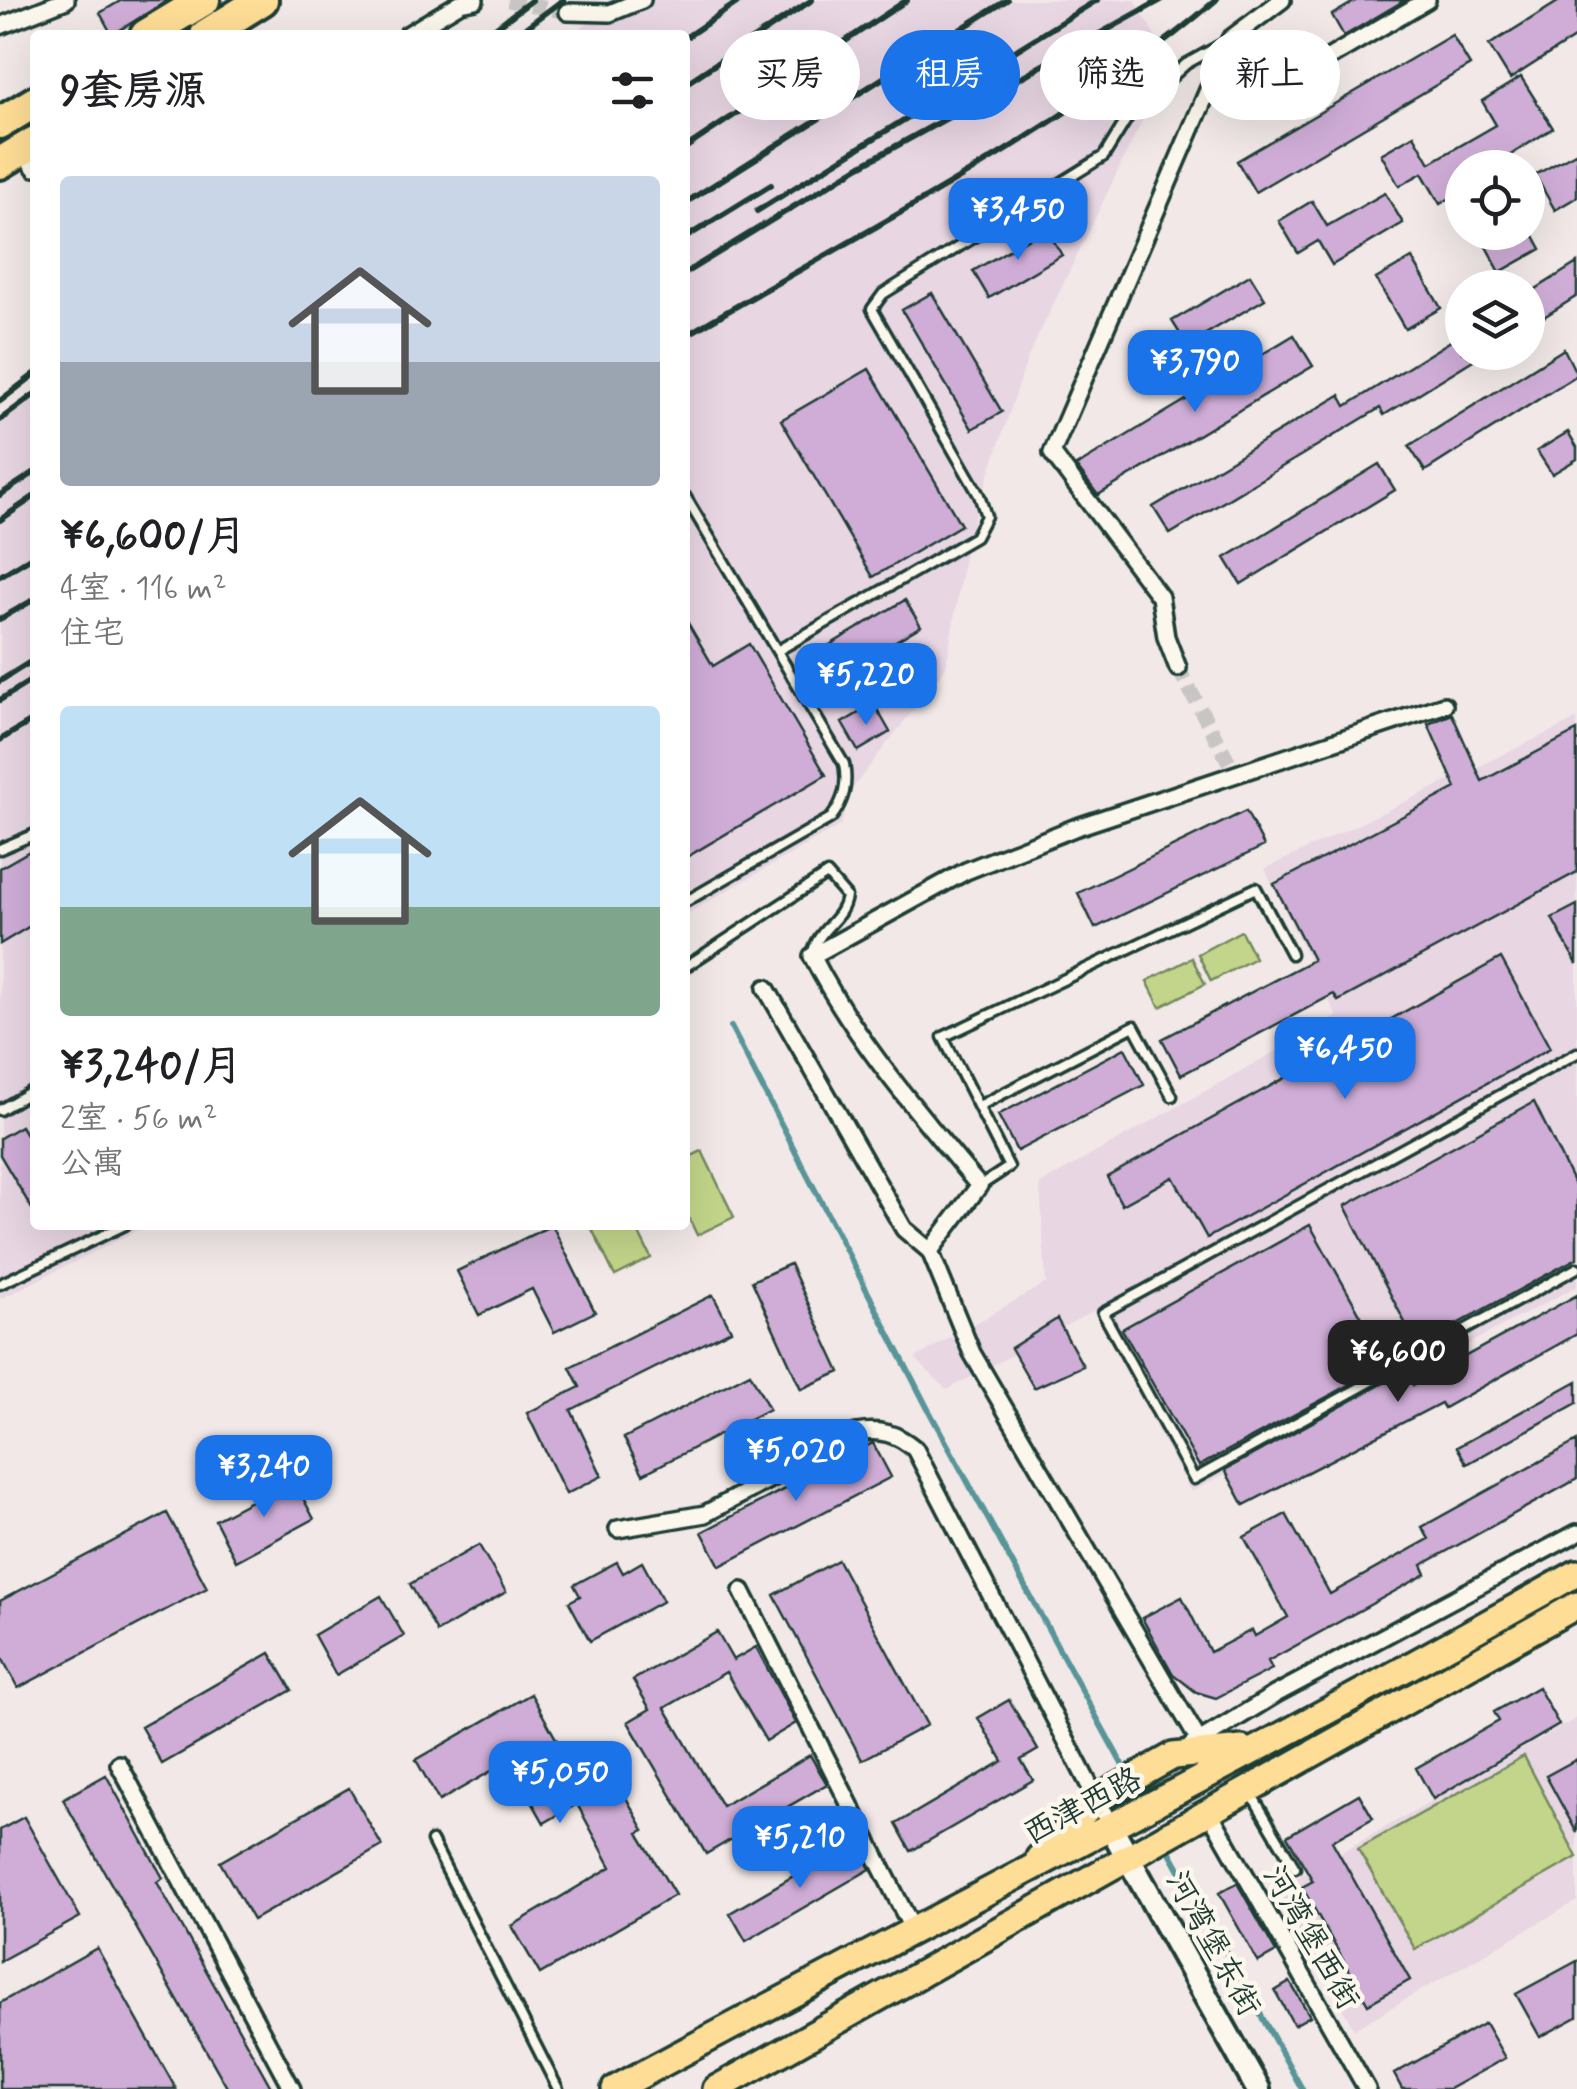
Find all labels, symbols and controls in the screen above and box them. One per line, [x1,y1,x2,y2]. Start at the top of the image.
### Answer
chip: 买房 [720,30,860,120]
chip: 租房 [880,30,1020,120]
chip: 筛选 [1040,30,1180,120]
chip: 新上 [1200,30,1340,120]
icon: filters [605,63,660,118]
text: 9套房源 [60,65,207,120]
map controls [1445,150,1545,370]
button: locate [1445,150,1545,250]
pin: ¥3,450 [937,178,1099,263]
text: ¥3,450 [971,189,1065,231]
icon: home [270,241,450,421]
button: layers [1445,270,1545,370]
pin: ¥3,790 [1114,330,1276,415]
text: ¥3,790 [1150,341,1240,383]
text: ¥6,600/月 [60,510,247,565]
text: 4室 · 116 m² [60,568,227,610]
text: 住宅 [60,613,124,655]
pin: ¥5,220 [785,643,947,728]
text: ¥5,220 [817,654,915,696]
icon: home [270,771,450,951]
pin: ¥6,450 [1264,1017,1426,1102]
text: ¥6,450 [1297,1028,1393,1070]
text: ¥3,240/月 [60,1040,243,1095]
text: 2室 · 56 m² [60,1098,217,1140]
text: 公寓 [60,1143,124,1185]
pin: ¥6,600 [1317,1320,1479,1405]
text: ¥6,600 [1350,1331,1446,1373]
pin: ¥5,020 [715,1419,877,1504]
text: ¥5,020 [746,1430,846,1472]
pin: ¥3,240 [183,1435,345,1520]
text: ¥3,240 [217,1446,311,1488]
pin: ¥5,050 [479,1741,641,1826]
text: ¥5,050 [511,1752,609,1794]
street label: 西津西路 [1017,1758,1149,1855]
pin: ¥5,210 [719,1806,881,1891]
text: ¥5,210 [754,1817,846,1859]
street label: 河湾堡西街 [1252,1858,1368,2018]
street label: 河湾堡东街 [1155,1864,1269,2024]

